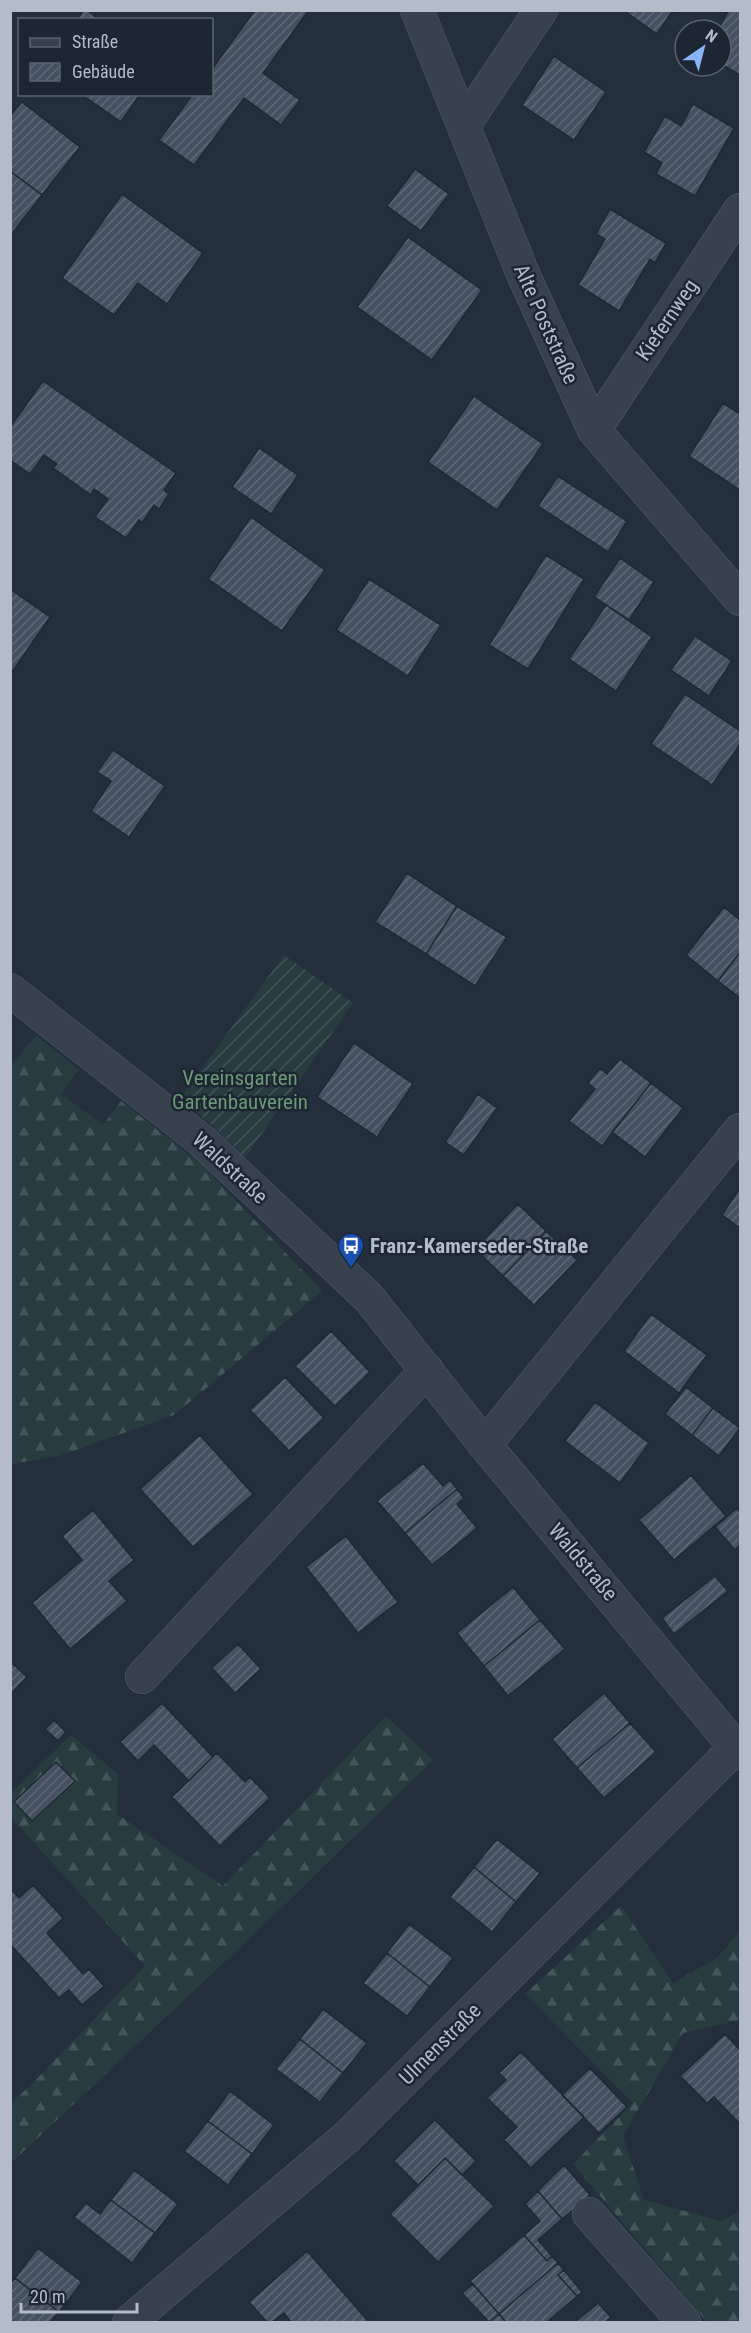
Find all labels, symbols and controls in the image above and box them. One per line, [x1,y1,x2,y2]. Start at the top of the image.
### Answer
legend [18,18,213,96]
north arrow [673,18,733,78]
text: N [702,26,721,47]
text: Straße [72,31,118,52]
text: Gebäude [72,61,135,82]
street label: Alte Poststraße [509,261,583,388]
street label: Kiefernweg [631,275,703,365]
park label: Vereinsgarten Gartenbauverein [172,1066,308,1114]
street label: Waldstraße [188,1127,273,1209]
bus stop icon: Franz-Kamerseder-Straße [336,1231,366,1269]
place label: Franz-Kamerseder-Straße [370,1234,588,1258]
street label: Waldstraße [544,1518,622,1606]
street label: Ulmenstraße [394,1998,486,2090]
scale bar [21,2276,136,2314]
text: 20 m [30,2286,65,2307]

